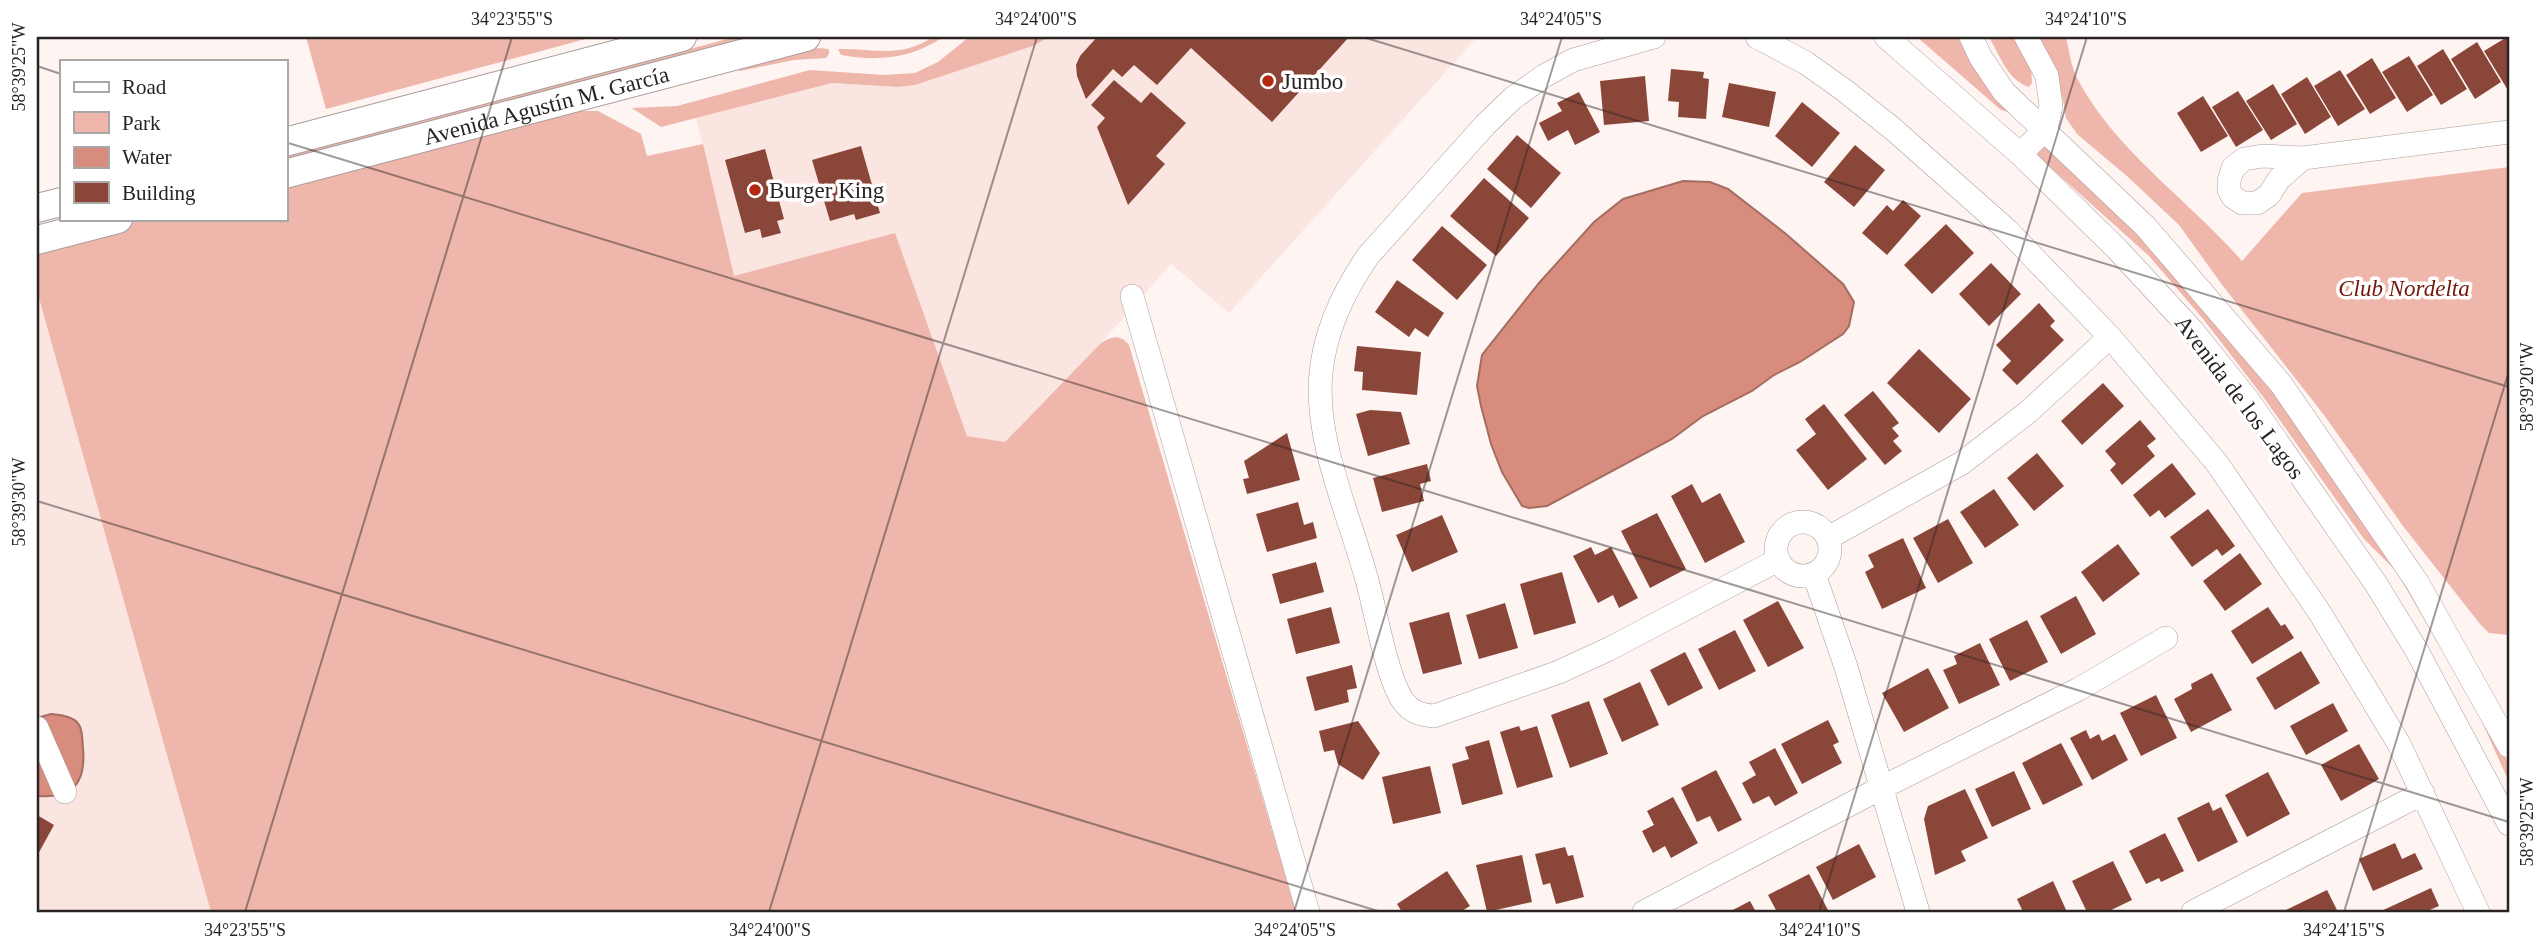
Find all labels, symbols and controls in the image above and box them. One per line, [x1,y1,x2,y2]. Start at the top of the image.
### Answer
text: 34°23'55"S [471,9,553,29]
text: 34°24'00"S [995,9,1077,29]
text: 34°24'05"S [1520,9,1602,29]
text: 34°24'10"S [2045,9,2127,29]
text: 58°39'25"W [9,23,29,111]
legend [60,60,287,220]
street label: Avenida Agustín M. García [421,62,672,150]
place label: Jumbo [1282,69,1343,94]
marker: Jumbo [1260,73,1276,89]
text: Road [122,75,167,99]
text: Park [122,111,161,135]
text: Water [122,145,172,169]
place label: Burger King [769,178,885,203]
text: Building [122,181,196,205]
marker: Burger King [747,182,763,198]
park label: Club Nordelta [2338,276,2470,301]
street label: Avenida de los Lagos [2170,311,2309,484]
text: 58°39'20"W [2517,343,2537,431]
text: 58°39'30"W [9,458,29,546]
text: 58°39'25"W [2517,778,2537,866]
text: 34°23'55"S [204,920,286,940]
text: 34°24'00"S [729,920,811,940]
text: 34°24'05"S [1254,920,1336,940]
text: 34°24'10"S [1779,920,1861,940]
text: 34°24'15"S [2303,920,2385,940]

